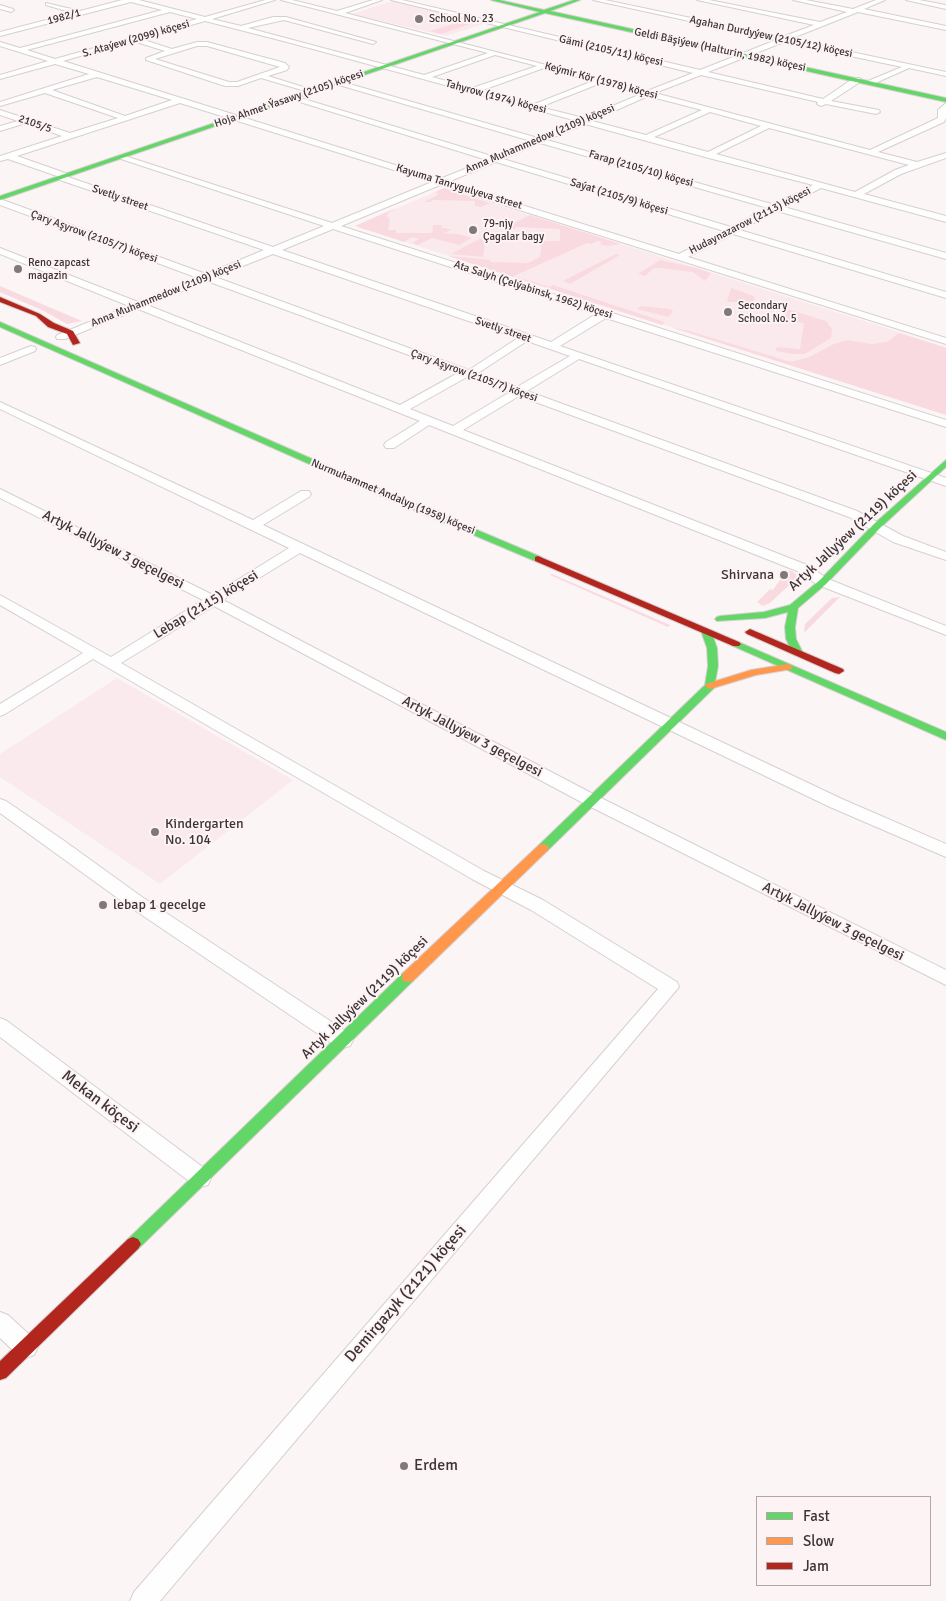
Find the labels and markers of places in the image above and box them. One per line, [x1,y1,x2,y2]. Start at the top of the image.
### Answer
place label: School No. 23 [429,12,494,26]
marker: School No. 23 [413,13,425,25]
place label: 79-njy Çagalar bagy [483,217,544,243]
marker: 79-njy Çagalar bagy [467,224,479,236]
place label: Reno zapcast magazin [28,256,90,282]
marker: Reno zapcast magazin [12,263,24,275]
place label: Secondary School No. 5 [738,299,797,325]
marker: Secondary School No. 5 [722,306,734,318]
place label: Shirvana [721,567,774,583]
marker: Shirvana [778,569,790,581]
place label: Kindergarten No. 104 [165,816,244,849]
marker: Kindergarten No. 104 [149,826,161,838]
place label: lebap 1 gecelge [113,897,206,913]
marker: lebap 1 gecelge [97,899,109,911]
place label: Erdem [414,1456,458,1476]
marker: Erdem [398,1460,410,1472]

